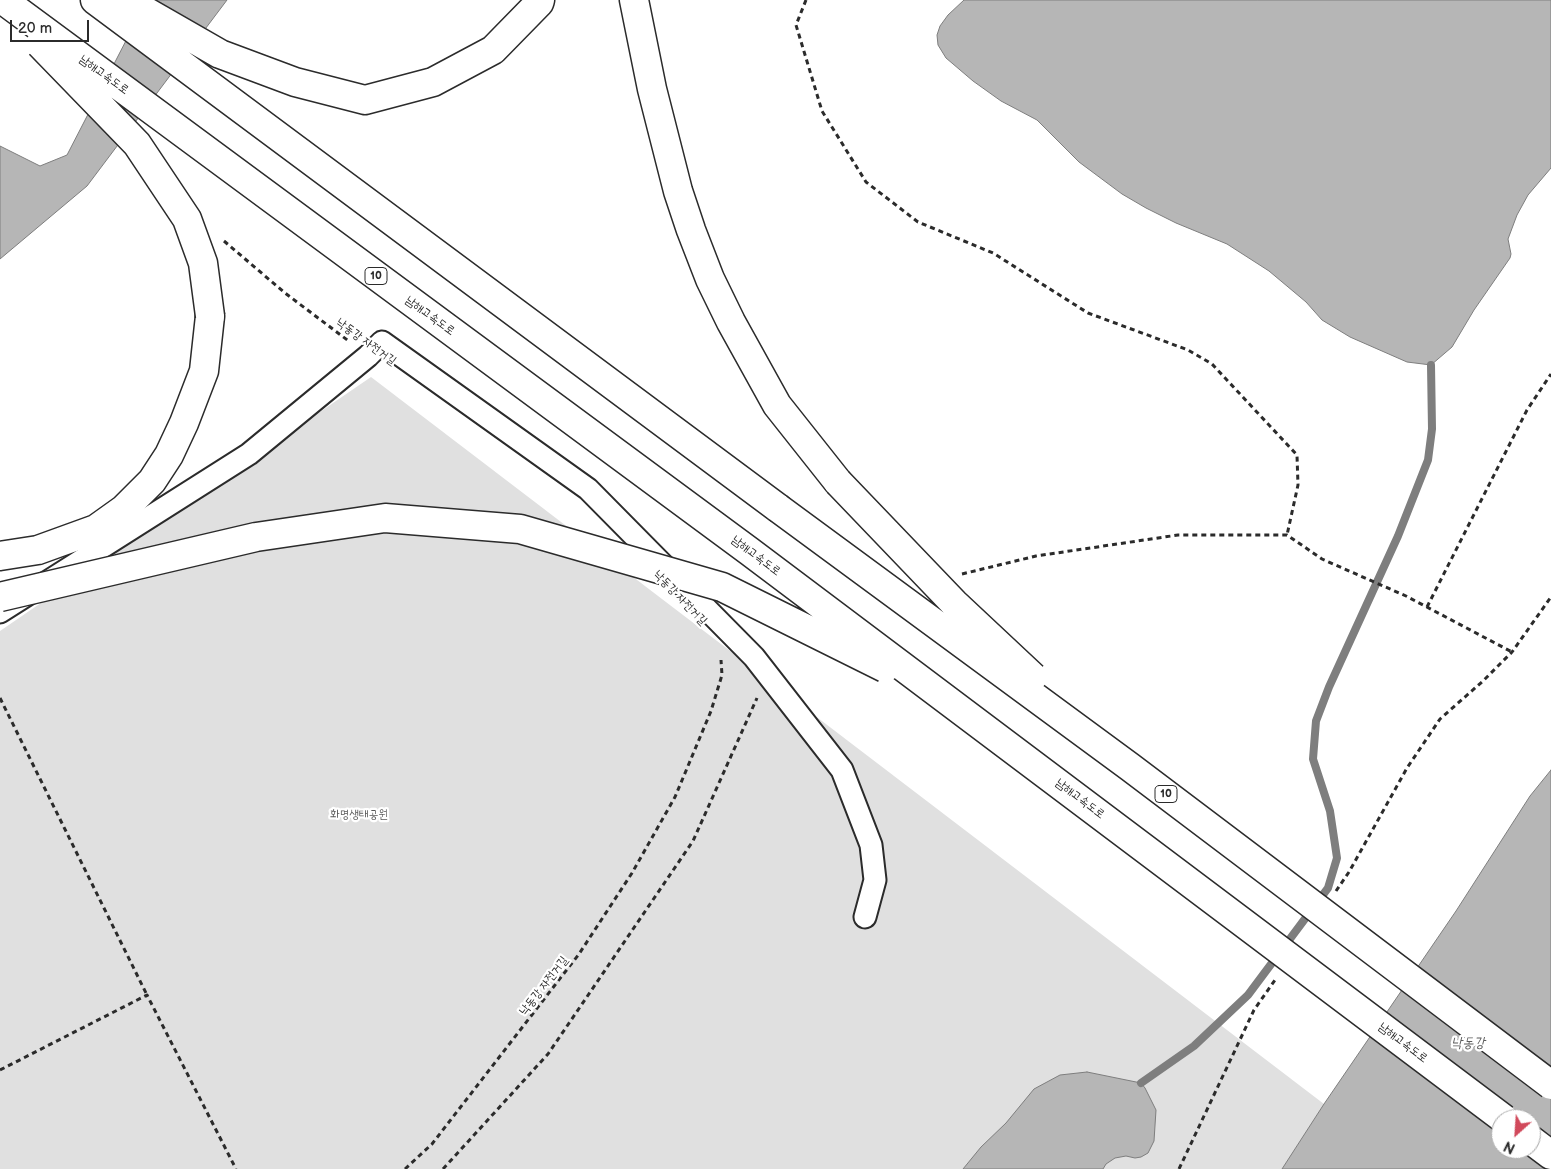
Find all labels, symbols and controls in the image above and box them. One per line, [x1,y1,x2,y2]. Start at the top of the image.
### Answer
scale bar [12,10,91,42]
text: 20 m [18,19,52,38]
street label: 남해고속도로 [76,52,132,98]
road number: 10 [365,268,387,284]
street label: 남해고속도로 [402,293,458,339]
street label: 낙동강 자전거길 [333,315,399,369]
street label: 남해고속도로 [729,533,783,579]
street label: 낙동강 자전거길 [650,568,710,628]
street label: 남해고속도로 [1053,776,1107,822]
road number: 10 [1155,786,1177,802]
park label: 화명생태공원 [330,808,388,822]
street label: 낙동강 자전거길 [517,954,571,1018]
street label: 남해고속도로 [1376,1020,1430,1066]
water label: 낙동강 [1451,1035,1485,1051]
north arrow [1491,1109,1541,1159]
text: N [1501,1137,1518,1157]

